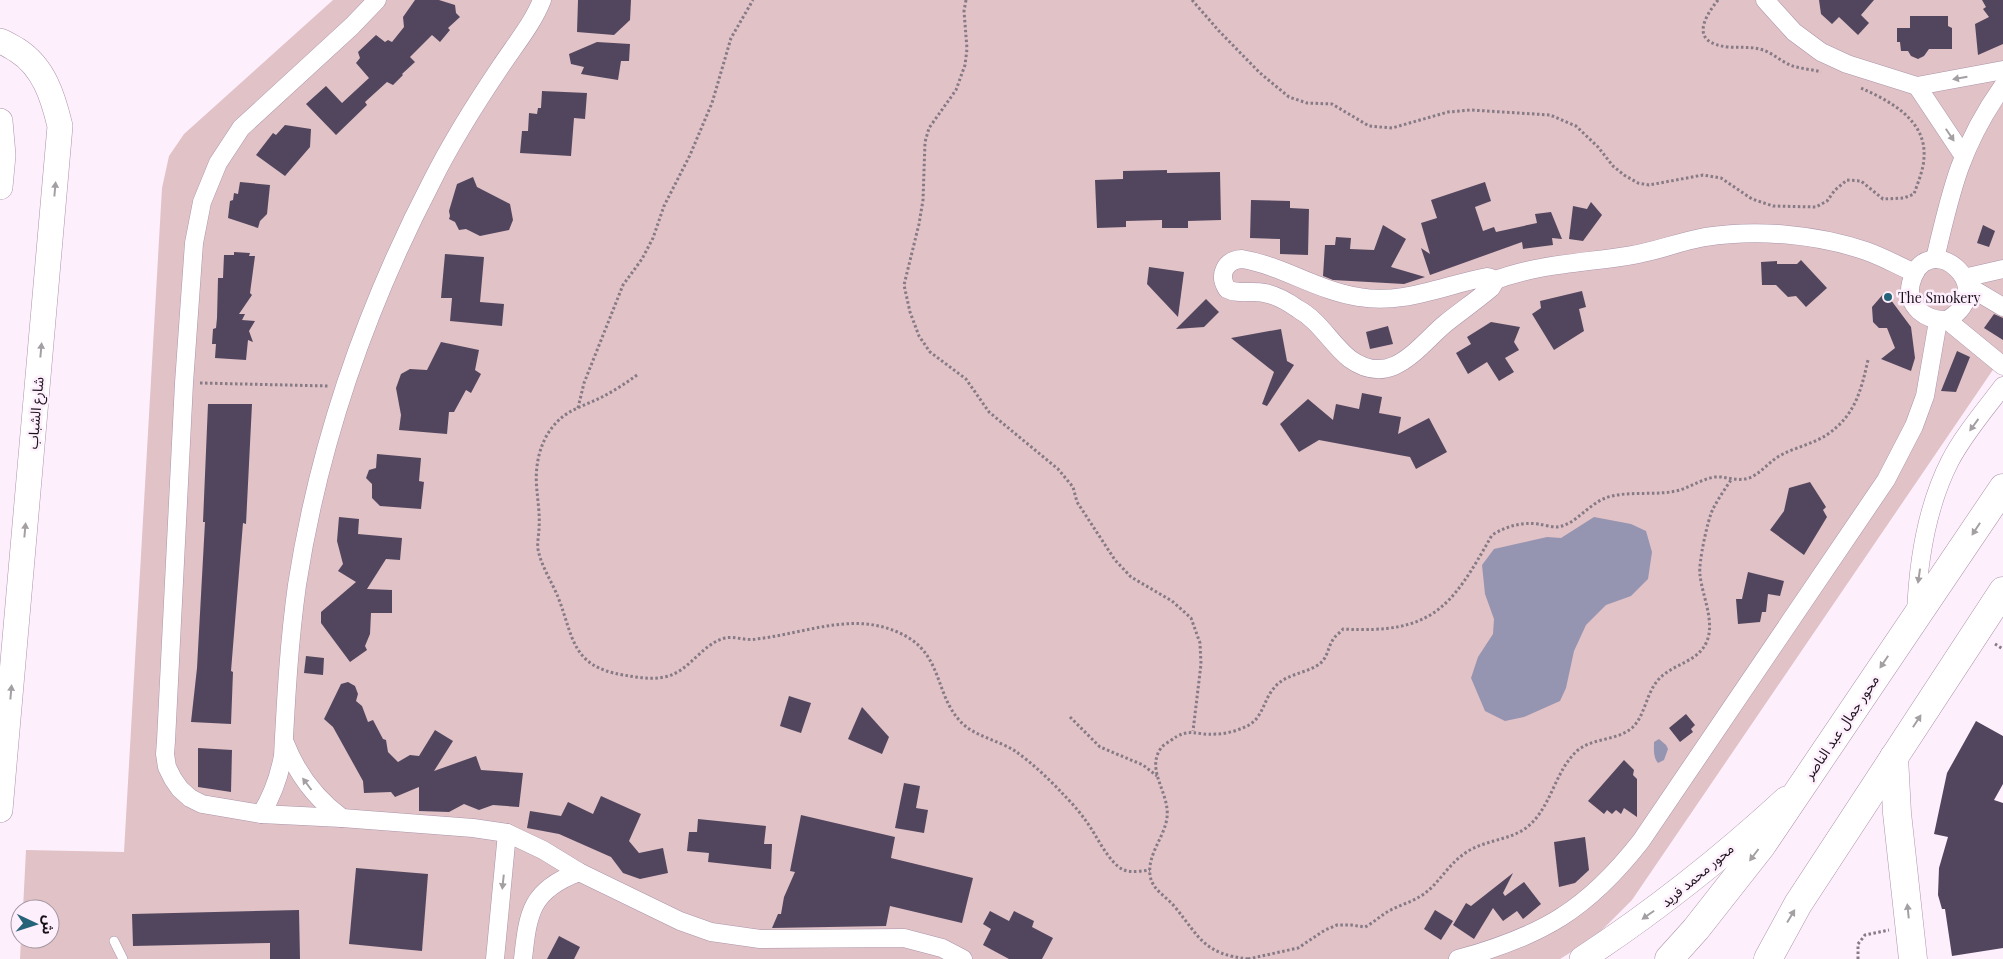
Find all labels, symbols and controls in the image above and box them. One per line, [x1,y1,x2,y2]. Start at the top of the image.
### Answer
one-way arrow [1952,75,1968,83]
one-way arrow [1945,128,1955,141]
one-way arrow [51,180,59,196]
place label: The Smokery [1898,288,1981,307]
marker: The Smokery [1882,291,1894,303]
one-way arrow [37,342,45,358]
street label: شارع الشباب [22,376,50,450]
one-way arrow [1969,418,1979,432]
one-way arrow [21,521,29,537]
one-way arrow [1971,522,1981,535]
one-way arrow [1914,568,1922,584]
one-way arrow [1879,656,1889,669]
street label: محور جمال عبد الناصر [1798,671,1883,784]
one-way arrow [7,683,15,699]
one-way arrow [1912,714,1922,728]
one-way arrow [302,778,313,791]
street label: محور محمد فريد [1656,839,1738,911]
one-way arrow [1749,848,1759,862]
one-way arrow [499,874,507,890]
north arrow [10,899,60,949]
one-way arrow [1904,902,1912,918]
one-way arrow [1786,909,1795,922]
one-way arrow [1641,910,1654,920]
text: ش [38,915,59,935]

